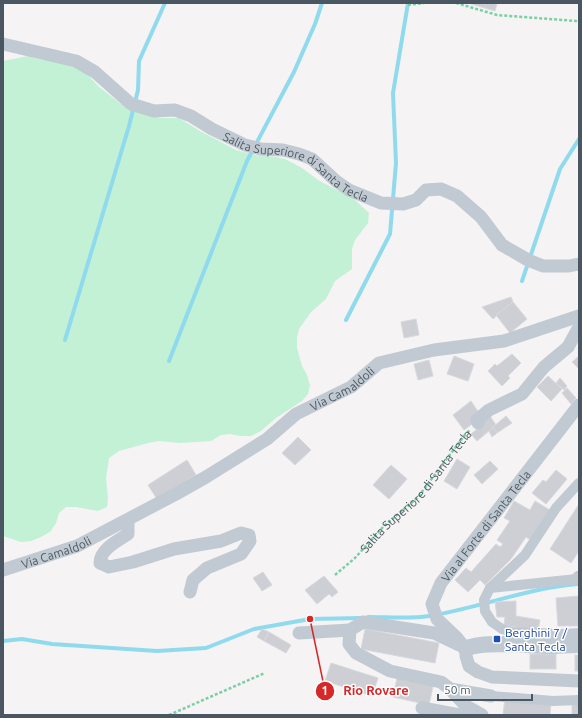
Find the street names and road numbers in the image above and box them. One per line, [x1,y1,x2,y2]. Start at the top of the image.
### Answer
street label: Salita Superiore di Santa Tecla [221,129,370,204]
street label: Via Camaldoli [308,364,377,413]
street label: Salita Superiore di Santa Tecla [357,427,473,555]
street label: Via al Forte di Santa Tecla [438,467,533,584]
street label: Via Camaldoli [19,533,93,570]

